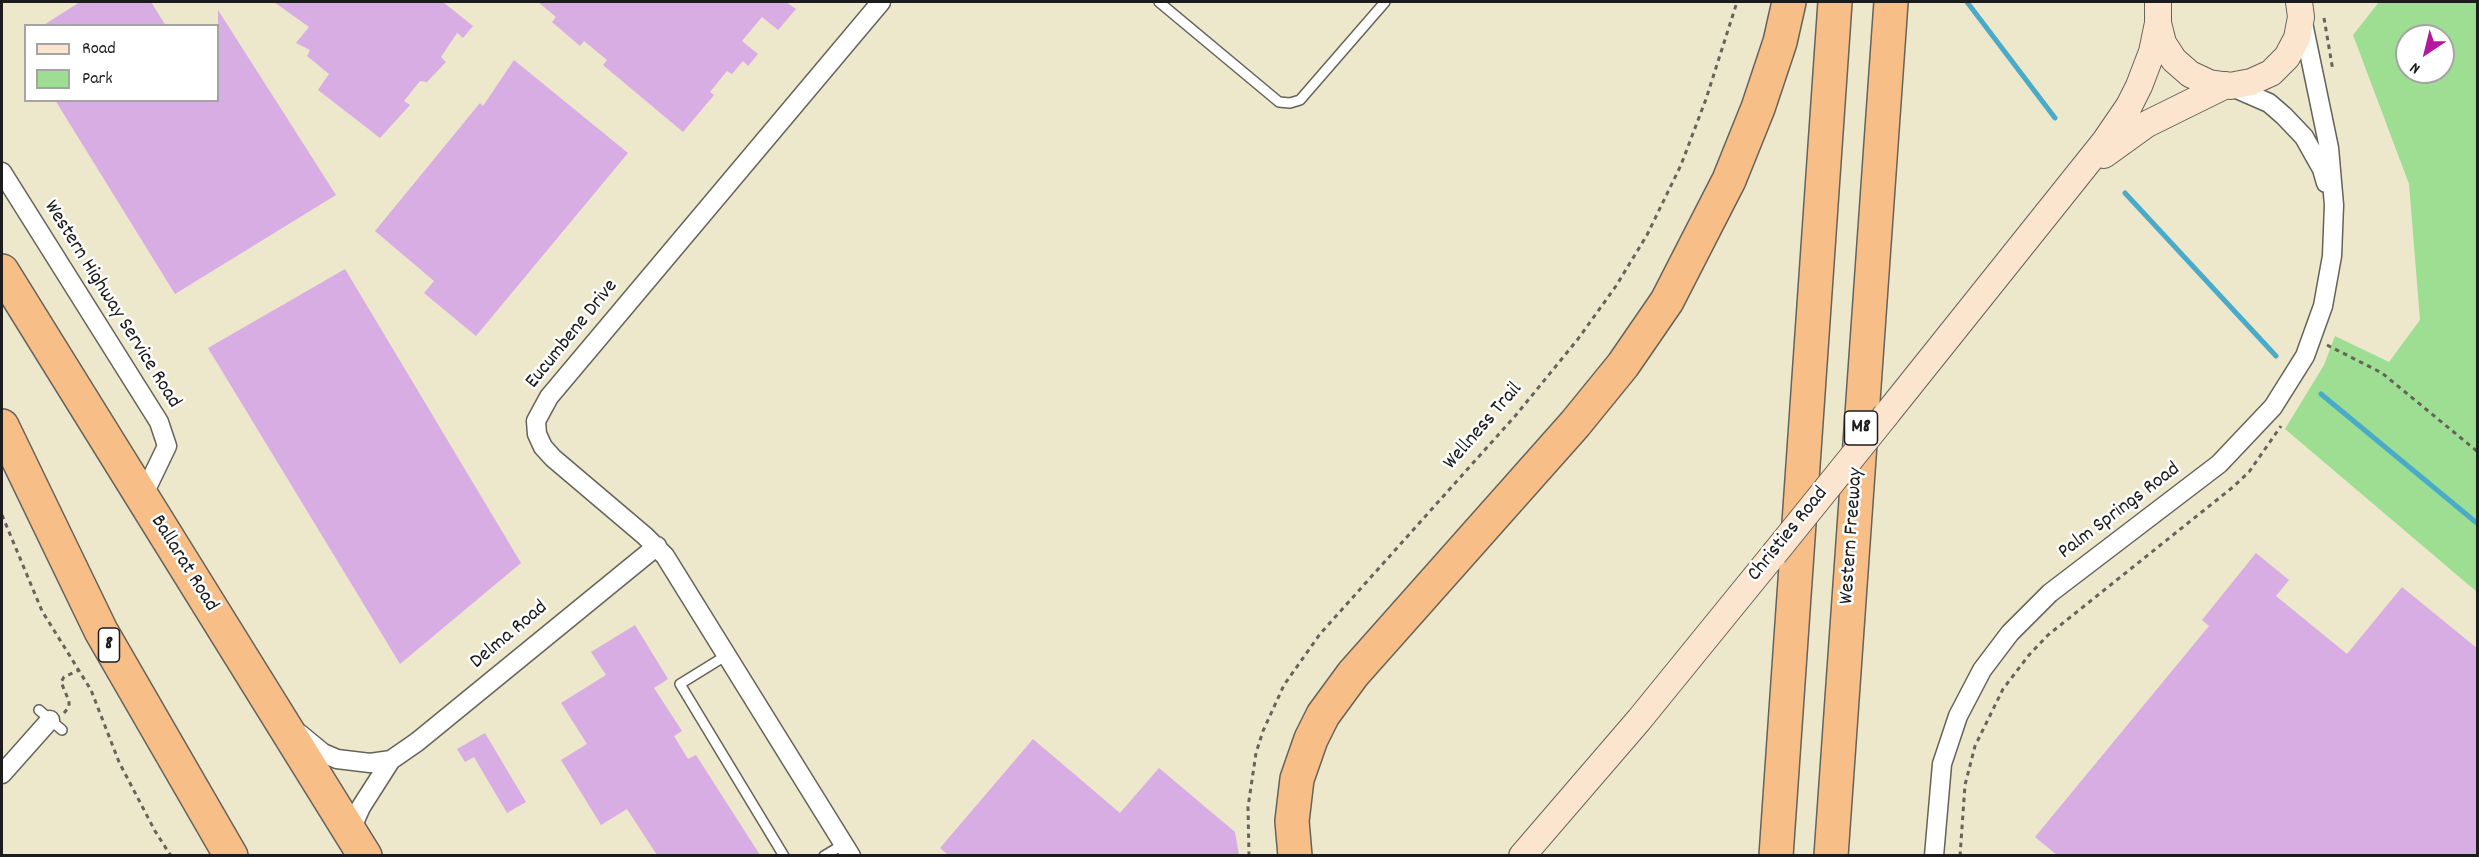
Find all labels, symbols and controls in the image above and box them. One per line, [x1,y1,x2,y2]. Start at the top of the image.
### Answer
legend [24,24,219,102]
north arrow [2395,24,2455,84]
text: Road [82,37,116,62]
text: N [2406,56,2425,79]
text: Park [82,67,113,92]
street label: Western Highway Service Road [37,196,185,414]
street label: Eucumbene Drive [521,275,625,395]
street label: Wellness Trail [1439,378,1529,476]
road number: M8 [1844,411,1878,445]
street label: Palm Springs Road [2054,458,2186,566]
street label: Western Freeway [1836,467,1870,605]
street label: Christies Road [1743,483,1835,587]
street label: Ballarat Road [143,511,223,617]
street label: Delma Road [466,596,554,676]
road number: 8 [98,628,120,662]

